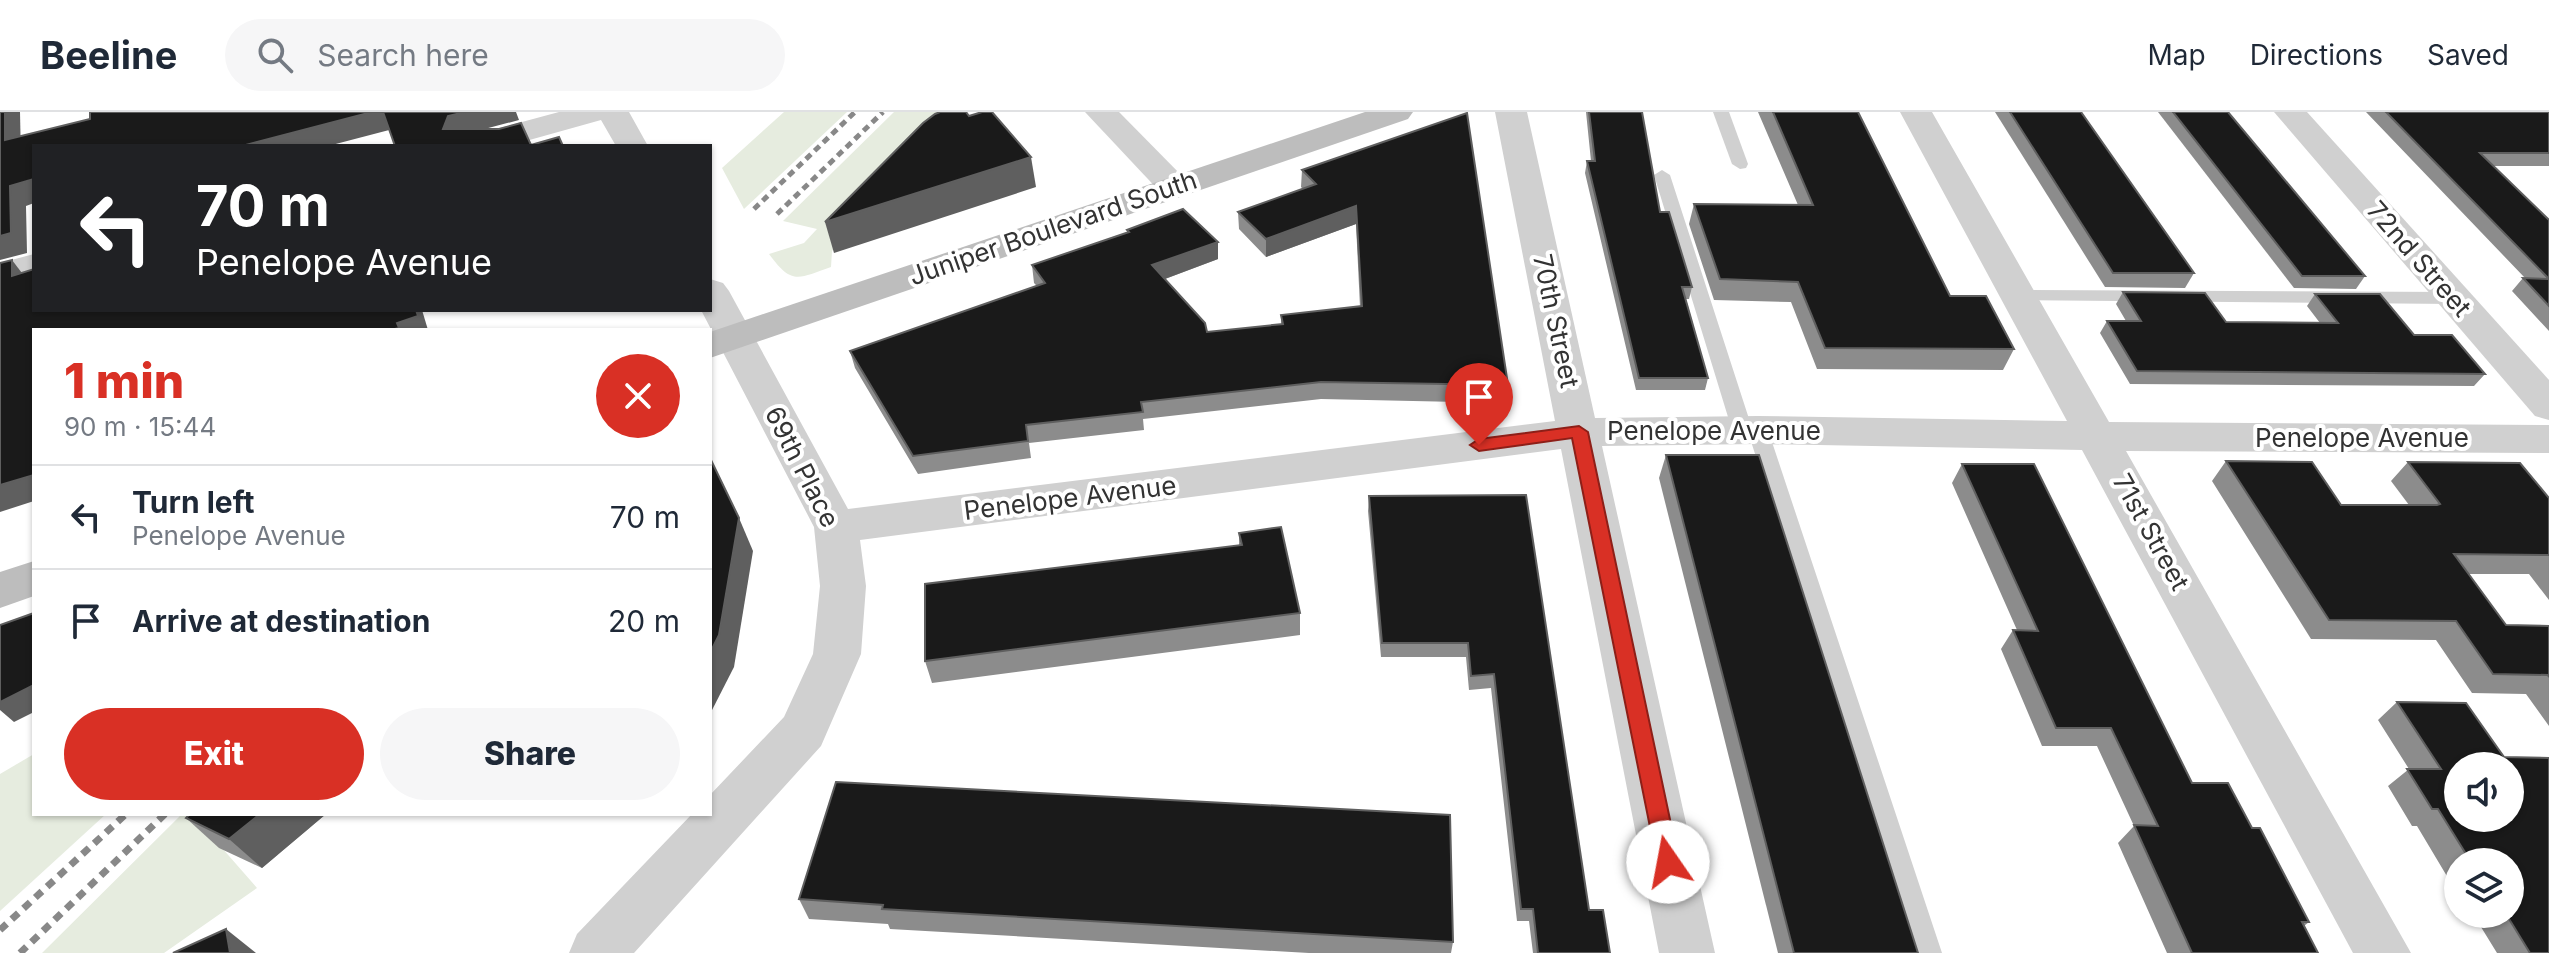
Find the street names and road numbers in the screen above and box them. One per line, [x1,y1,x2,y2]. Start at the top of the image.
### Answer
street label: Juniper Boulevard South [905,164,1201,291]
street label: 72nd Street [2361,195,2478,323]
street label: 70th Street [1527,251,1586,390]
street label: 69th Place [759,401,846,532]
street label: Penelope Avenue [1607,415,1821,446]
street label: Penelope Avenue [2255,422,2469,453]
street label: 71st Street [2107,468,2196,595]
street label: Penelope Avenue [962,469,1178,526]

